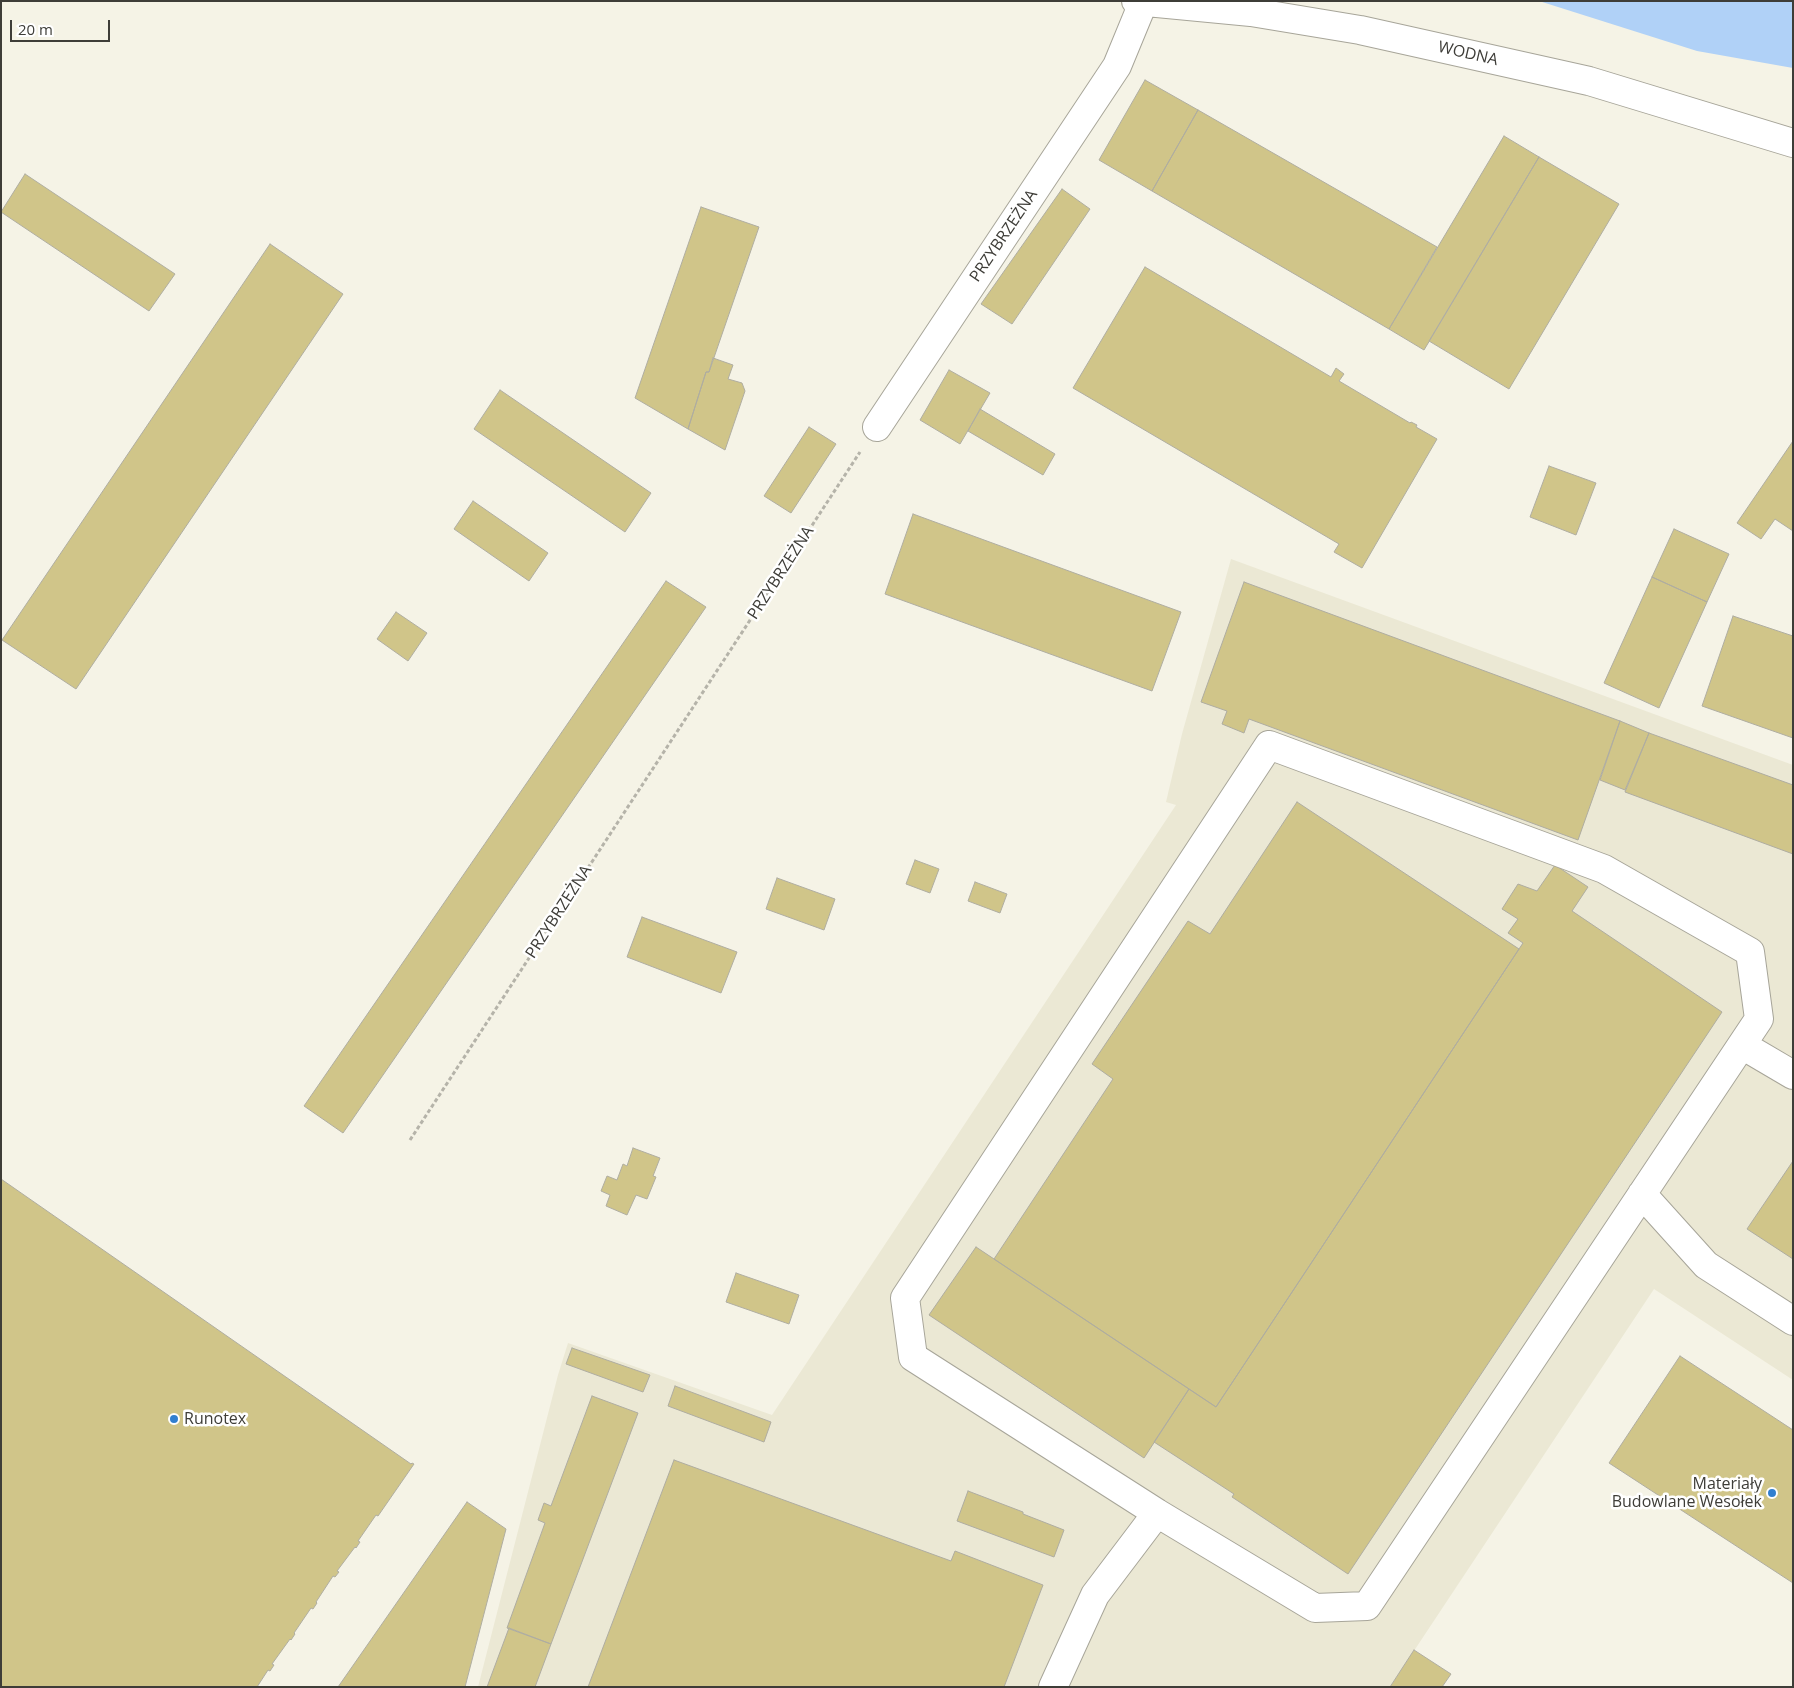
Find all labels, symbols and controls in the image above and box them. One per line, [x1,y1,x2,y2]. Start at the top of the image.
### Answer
scale bar [12,10,112,42]
text: 20 m [18,19,53,39]
street label: WODNA [1436,38,1500,70]
street label: PRZYBRZEŻNA [966,186,1042,286]
street label: PRZYBRZEŻNA [744,523,818,623]
street label: PRZYBRZEŻNA [522,862,596,962]
place label: Runotex [184,1409,246,1429]
marker: Runotex [168,1413,180,1425]
place label: Materiały Budowlane Wesołek [1612,1474,1762,1512]
marker: Materiały Budowlane Wesołek [1766,1487,1778,1499]

